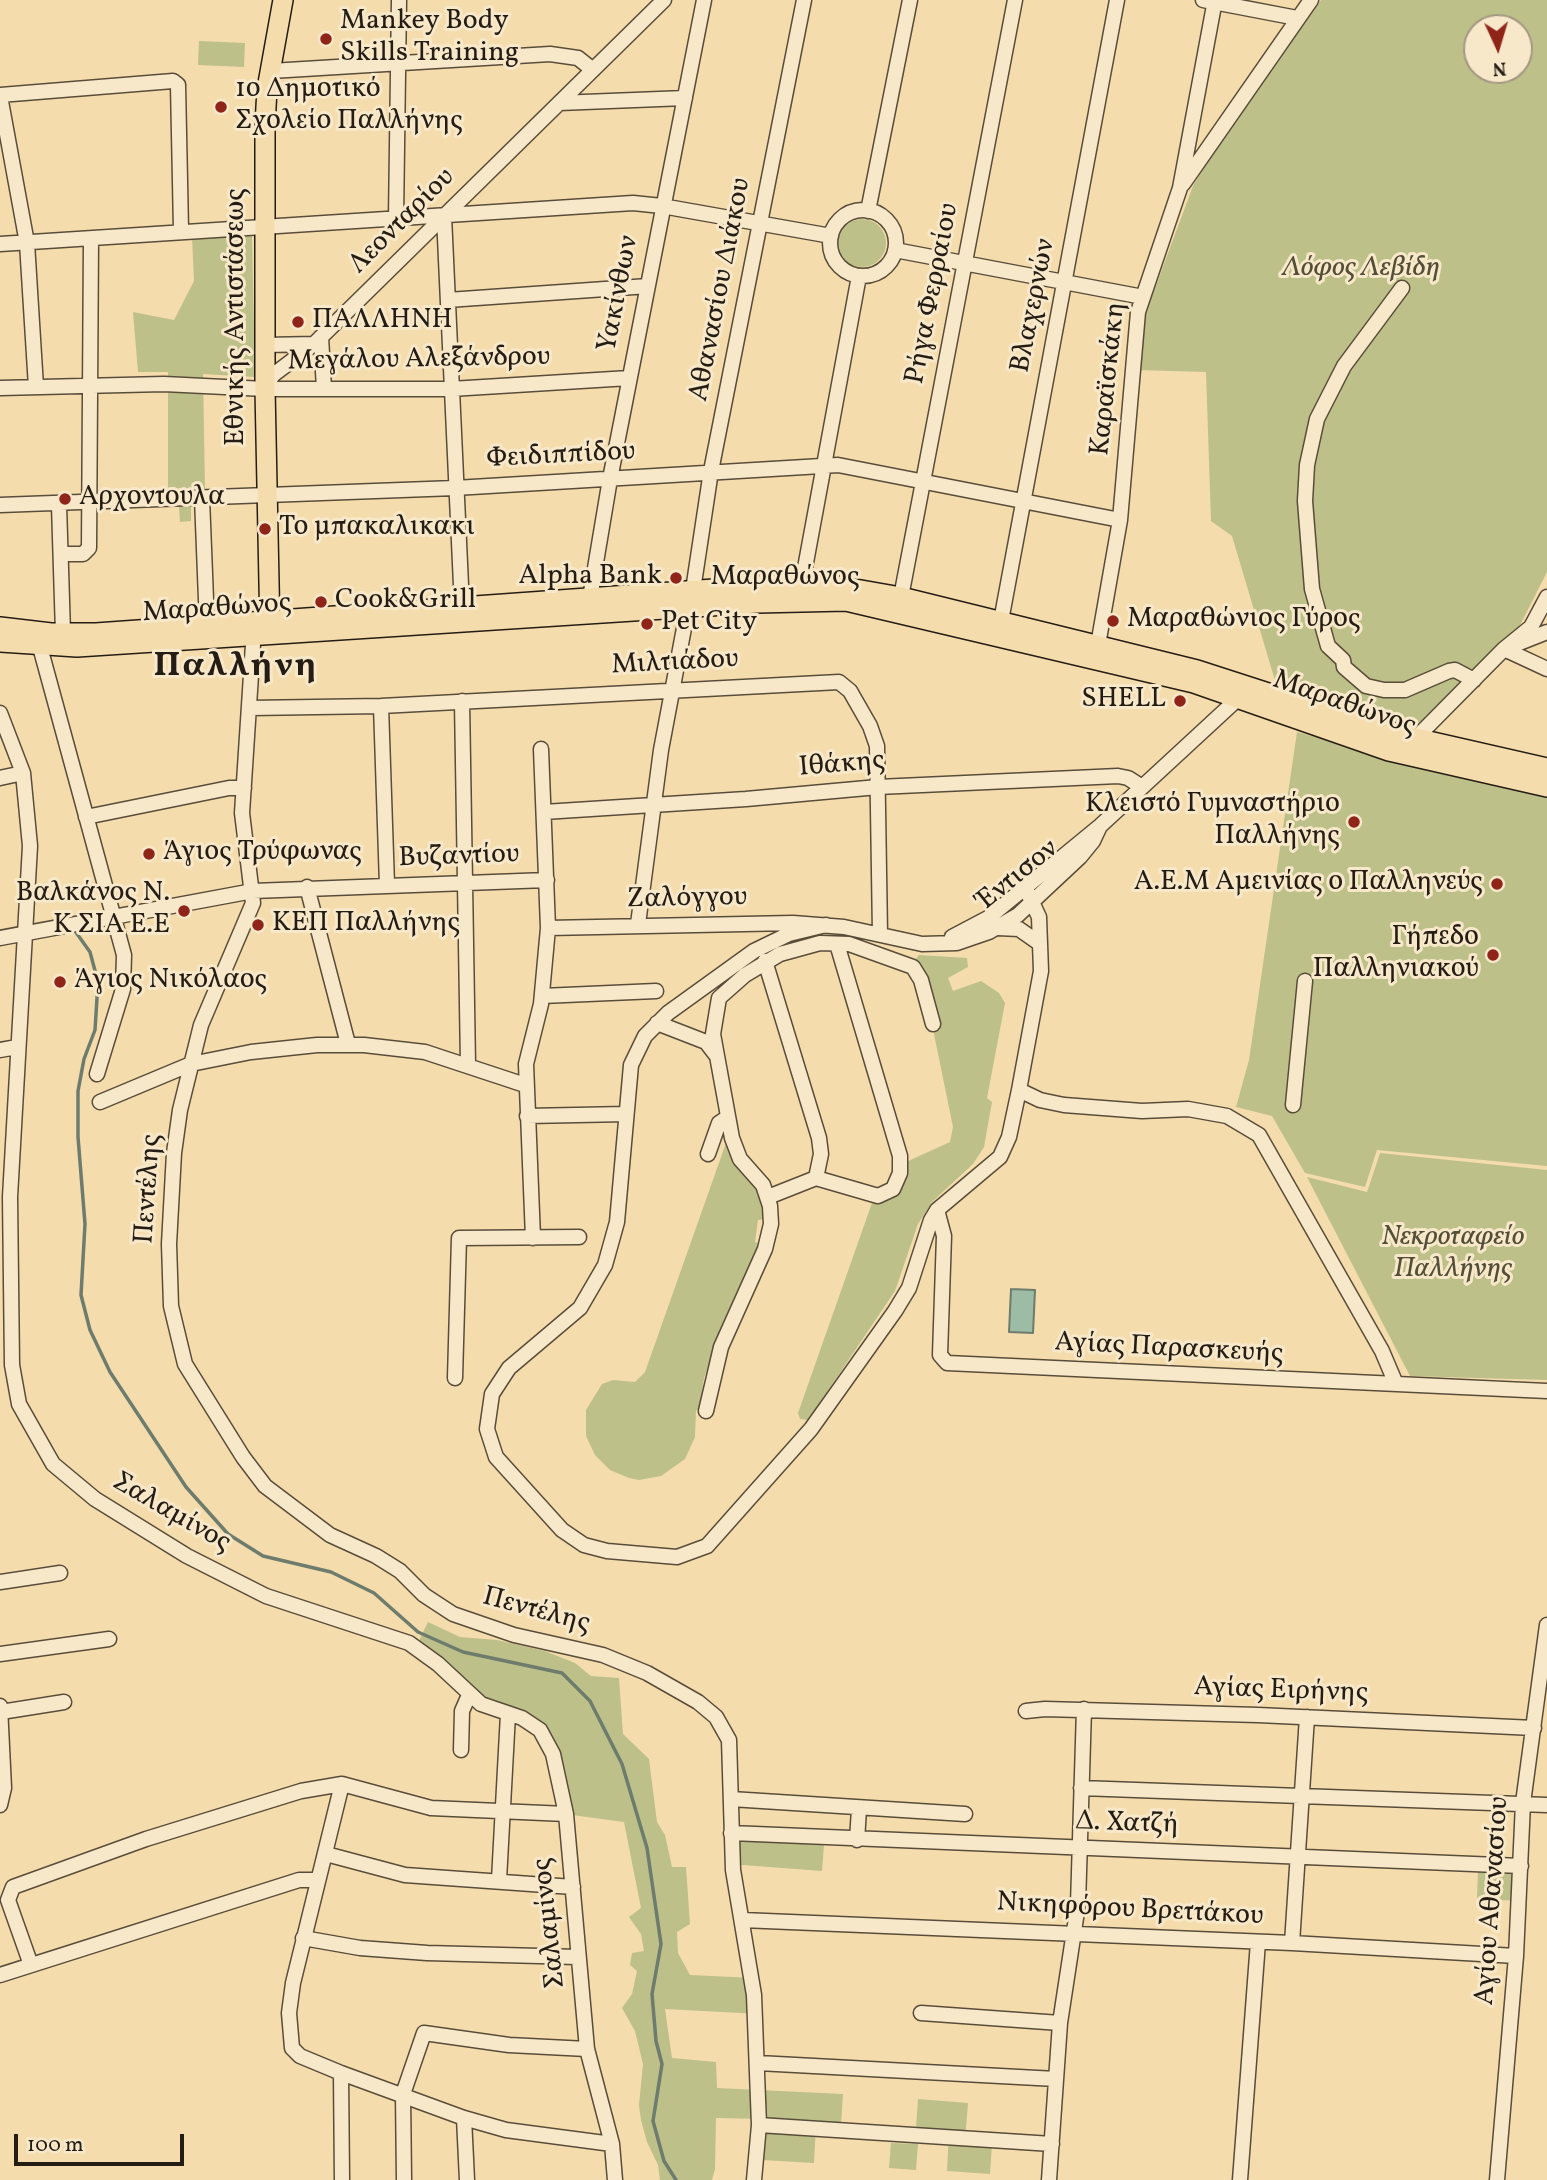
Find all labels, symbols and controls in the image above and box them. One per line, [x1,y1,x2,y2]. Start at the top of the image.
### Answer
place label: Mankey Body Skills Training [340,6,519,72]
north arrow [1463,14,1533,84]
marker: Mankey Body Skills Training [318,31,334,47]
text: N [1492,55,1507,81]
place label: 1ο Δημοτικό Σχολείο Παλλήνης [235,74,463,140]
marker: 1ο Δημοτικό Σχολείο Παλλήνης [213,99,229,115]
street label: Λεονταρίου [343,162,463,282]
street label: Αθανασίου Διάκου [684,175,760,405]
street label: Εθνικής Αντιστάσεως [221,188,255,446]
street label: Ρήγα Φερραίου [900,201,968,387]
street label: Υακίνθων [592,233,648,355]
street label: Βλαχερνών [1006,236,1064,376]
park label: Λόφος Λεβίδη [1282,253,1440,287]
street label: Καραϊσκάκη [1085,301,1135,457]
place label: ΠΑΛΛΗΝΗ [312,305,453,339]
marker: ΠΑΛΛΗΝΗ [290,314,306,330]
street label: Μεγάλου Αλεξάνδρου [287,342,551,380]
street label: Φειδιππίδου [486,436,636,478]
place label: Αρχοντουλα [79,482,225,516]
marker: Αρχοντουλα [57,491,73,507]
place label: Το μπακαλικακι [279,512,475,546]
marker: Το μπακαλικακι [257,521,273,537]
place label: Alpha Bank [519,561,662,595]
street label: Μαραθώνος [710,562,860,596]
marker: Alpha Bank [668,570,684,586]
place label: Cook&Grill [335,585,476,619]
street label: Μαραθώνος [141,588,293,632]
marker: Cook&Grill [313,594,329,610]
place label: Μαραθώνιος Γύρος [1127,604,1361,638]
place label: Pet City [661,607,757,641]
marker: Μαραθώνιος Γύρος [1105,613,1121,629]
marker: Pet City [639,616,655,632]
street label: Μιλτιάδου [610,644,740,684]
district label: Παλλήνη [154,648,318,690]
street label: Μαραθώνος [1268,665,1420,745]
place label: SHELL [1081,684,1166,718]
marker: SHELL [1172,693,1188,709]
street label: Ιθάκης [798,746,886,786]
place label: Κλειστό Γυμναστήριο Παλλήνης [1085,789,1340,855]
marker: Κλειστό Γυμναστήριο Παλλήνης [1346,814,1362,830]
street label: Έντισον [972,833,1066,919]
place label: Άγιος Τρύφωνας [163,837,362,871]
street label: Βυζαντίου [398,839,520,877]
marker: Άγιος Τρύφωνας [141,846,157,862]
place label: Α.Ε.Μ Αμεινίας ο Παλληνεύς [1134,867,1483,901]
marker: Α.Ε.Μ Αμεινίας ο Παλληνεύς [1489,876,1505,892]
place label: Βαλκάνος Ν. Κ ΣΙΑ Ε.Ε [16,878,170,944]
street label: Ζαλόγγου [626,882,748,918]
marker: Βαλκάνος Ν. Κ ΣΙΑ Ε.Ε [176,903,192,919]
place label: ΚΕΠ Παλλήνης [272,908,460,942]
marker: ΚΕΠ Παλλήνης [250,917,266,933]
place label: Γήπεδο Παλληνιακού [1313,922,1479,988]
marker: Γήπεδο Παλληνιακού [1485,947,1501,963]
place label: Άγιος Νικόλαος [74,965,267,999]
marker: Άγιος Νικόλαος [52,974,68,990]
street label: Πεντέλης [129,1133,171,1245]
park label: Νεκροταφείο Παλλήνης [1382,1222,1524,1288]
street label: Αγίας Παρασκευής [1054,1327,1284,1373]
street label: Σαλαμίνος [106,1467,236,1561]
street label: Πεντέλης [478,1582,594,1642]
street label: Αγίας Ειρήνης [1193,1672,1369,1712]
street label: Αγίου Αθανασίου [1470,1795,1518,2007]
street label: Δ. Χατζή [1075,1806,1179,1844]
street label: Σαλαμίνος [527,1856,575,1990]
street label: Νικηφόρου Βρεττάκου [996,1887,1264,1935]
scale bar [18,2120,187,2164]
text: 100 m [27,2131,84,2160]

